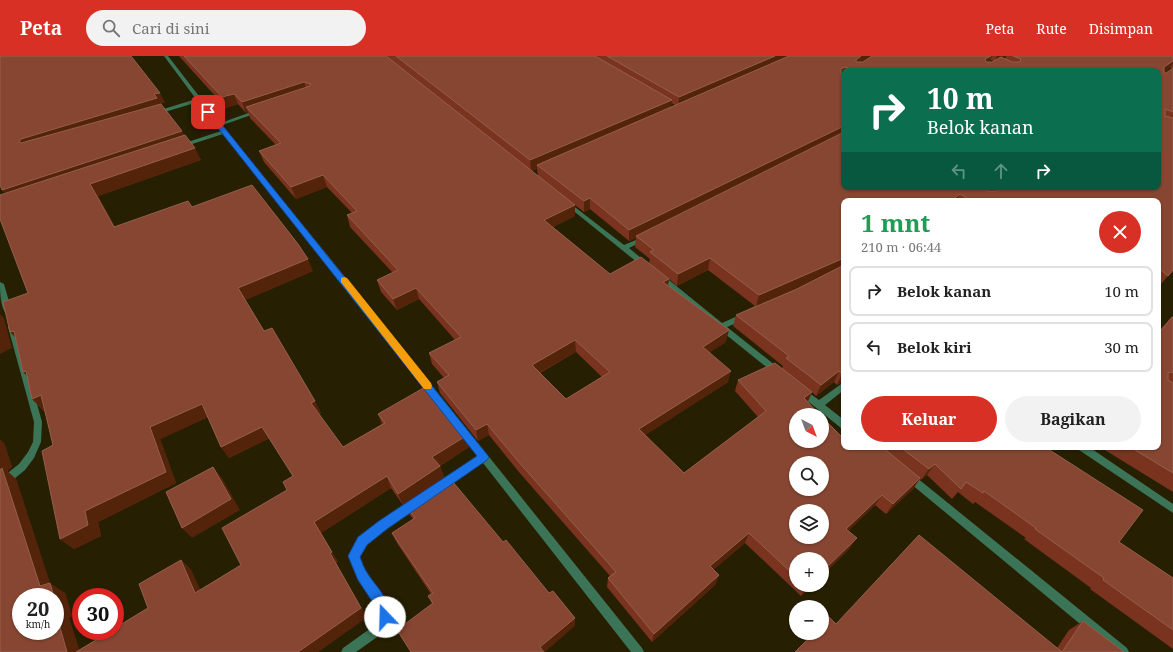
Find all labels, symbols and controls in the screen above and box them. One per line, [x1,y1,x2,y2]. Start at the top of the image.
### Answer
search box [86,10,366,46]
text: Peta [20,15,62,41]
icon: search [100,17,122,39]
text: Cari di sini [132,18,209,38]
text: Peta [986,19,1014,38]
text: Rute [1036,19,1067,38]
text: Disimpan [1089,19,1153,38]
text: 10 m [927,79,994,117]
icon: right [861,84,913,136]
pin [191,95,225,129]
icon: arrive [197,101,219,123]
text: Belok kanan [927,115,1034,139]
icon: left [948,160,970,182]
icon: ahead [990,160,1012,182]
icon: right [1032,160,1054,182]
text: 1 mnt [861,206,930,239]
button: close [1099,211,1141,253]
text: 210 m · 06:44 [861,238,941,256]
icon: right [863,280,885,302]
text: Belok kanan [897,281,991,301]
text: 10 m [1104,281,1139,301]
icon: left [863,336,885,358]
text: Belok kiri [897,337,972,357]
text: 30 m [1104,337,1139,357]
button: Keluar [861,396,997,442]
button: Bagikan [1005,396,1141,442]
north arrow [789,408,829,448]
map controls [789,408,829,640]
button: search [789,456,829,496]
button: layers [789,504,829,544]
button: + [789,552,829,592]
speed limit sign: 30 [72,588,124,640]
text: 20 [27,595,49,622]
position arrow [364,596,406,638]
button: − [789,600,829,640]
text: km/h [26,617,50,631]

